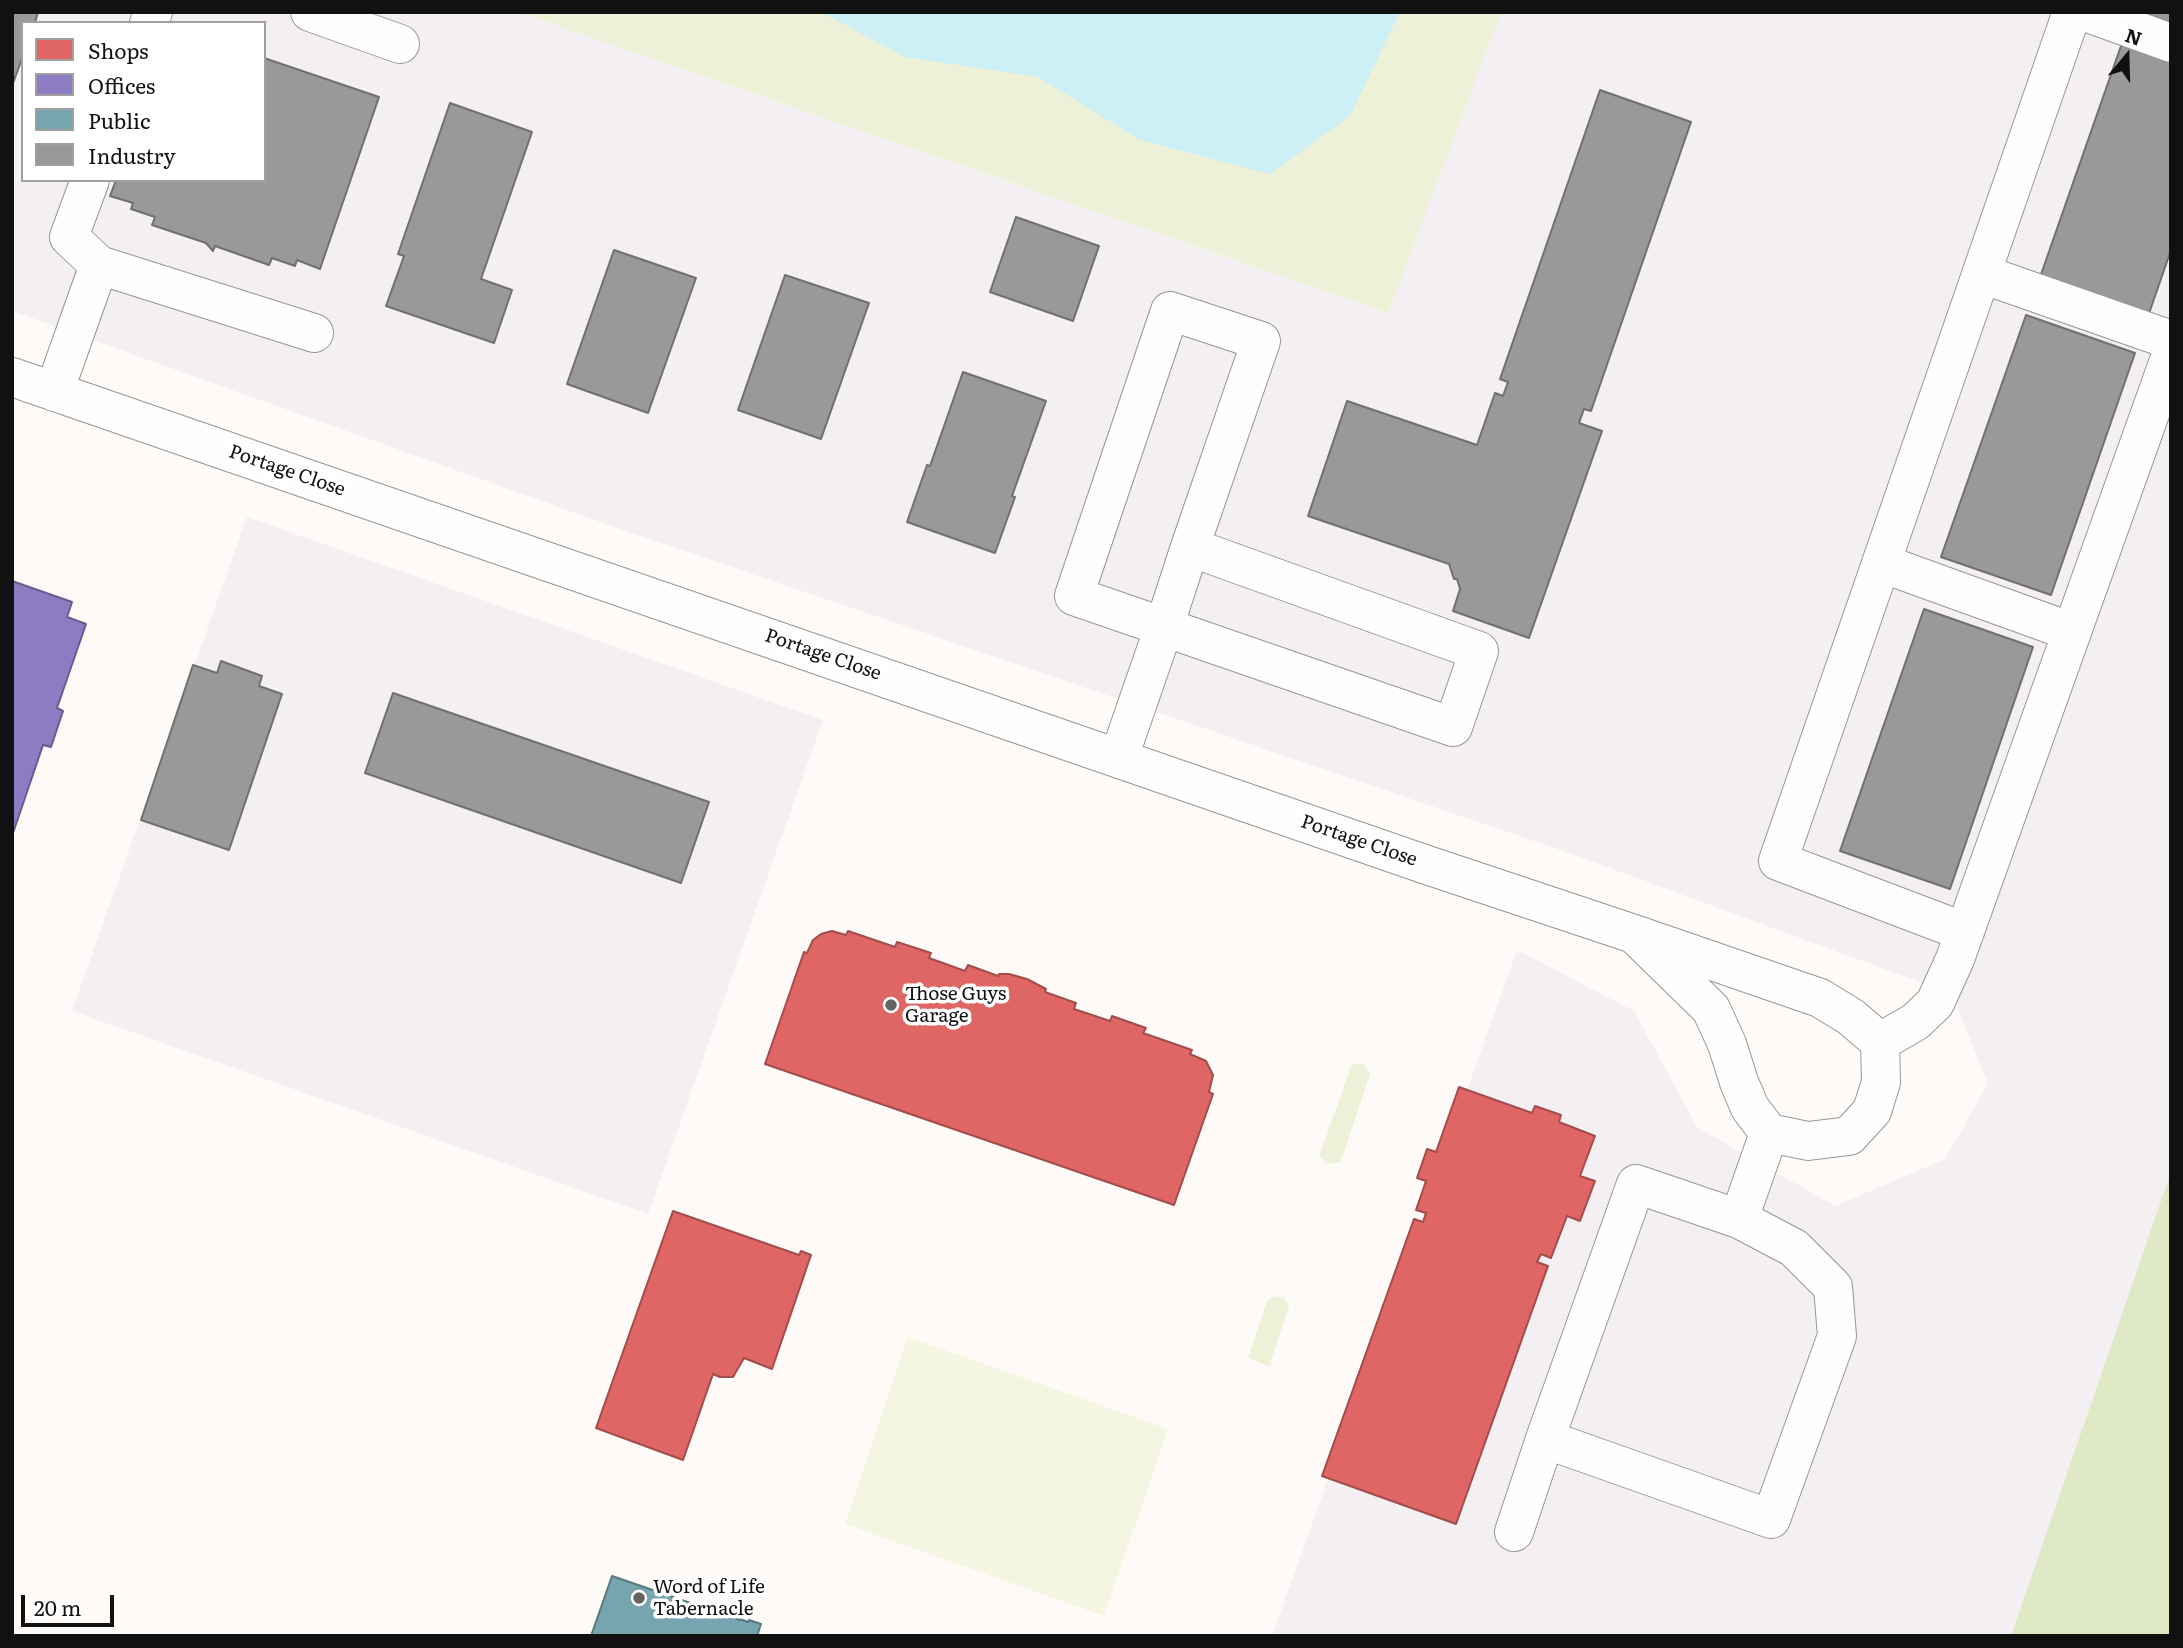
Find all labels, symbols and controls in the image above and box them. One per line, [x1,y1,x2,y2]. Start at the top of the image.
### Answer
text: N [2122,20,2146,52]
legend [21,21,266,182]
north arrow [2092,21,2162,91]
text: Shops [88,34,149,65]
text: Offices [88,69,155,100]
text: Public [88,104,150,135]
text: Industry [88,139,176,170]
street label: Portage Close [226,440,348,502]
street label: Portage Close [762,624,884,686]
street label: Portage Close [1298,810,1420,872]
place label: Those Guys Garage [905,983,1006,1027]
marker: Those Guys Garage [883,997,899,1013]
place label: Word of Life Tabernacle [653,1576,765,1620]
scale bar [24,1582,117,1626]
marker: Word of Life Tabernacle [631,1590,647,1606]
text: 20 m [34,1591,81,1622]

